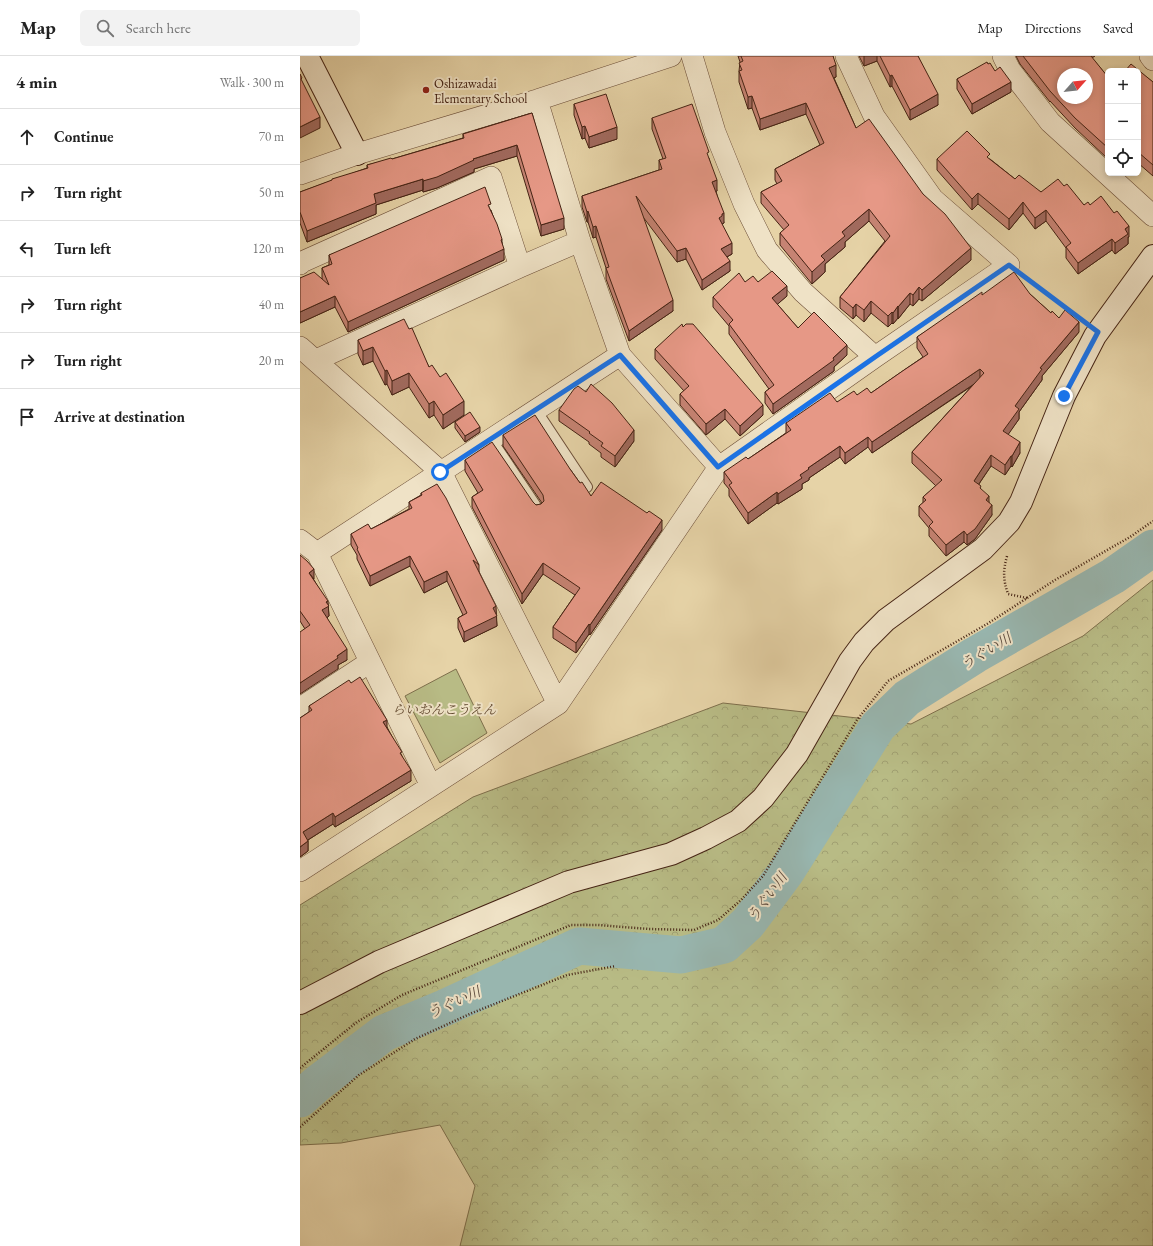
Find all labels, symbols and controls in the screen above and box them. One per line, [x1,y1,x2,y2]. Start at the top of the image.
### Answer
search box [80,10,360,46]
text: Map [20,15,56,40]
icon: search [94,17,116,39]
text: Search here [126,18,191,37]
text: Map [977,19,1003,37]
text: Directions [1025,19,1081,37]
text: Saved [1103,19,1133,37]
north arrow [1057,68,1093,104]
map controls [1105,68,1141,176]
button: + [1105,68,1141,104]
text: 4 min [16,71,57,93]
text: Walk · 300 m [220,74,284,91]
place label: Oshizawadai Elementary School [434,75,527,107]
marker: Oshizawadai Elementary School [421,85,431,95]
button: − [1105,104,1141,140]
icon: ahead [16,126,38,148]
text: Continue [54,127,114,146]
text: 70 m [259,128,284,145]
button: locate [1105,140,1141,176]
icon: right [16,182,38,204]
text: Turn right [54,183,122,202]
text: 50 m [259,184,284,201]
icon: left [16,238,38,260]
text: Turn left [54,239,111,258]
text: 120 m [253,240,284,257]
icon: right [16,294,38,316]
text: Turn right [54,295,122,314]
text: 40 m [259,296,284,313]
icon: right [16,350,38,372]
text: Turn right [54,351,122,370]
text: 20 m [259,352,284,369]
route end [1055,387,1073,405]
icon: arrive [16,406,38,428]
text: Arrive at destination [54,407,185,426]
route start [431,463,449,481]
water label: うぐい川 [957,628,1016,673]
park label: らいおんこうえん [392,701,496,718]
water label: うぐい川 [743,867,792,925]
water label: うぐい川 [425,982,485,1022]

